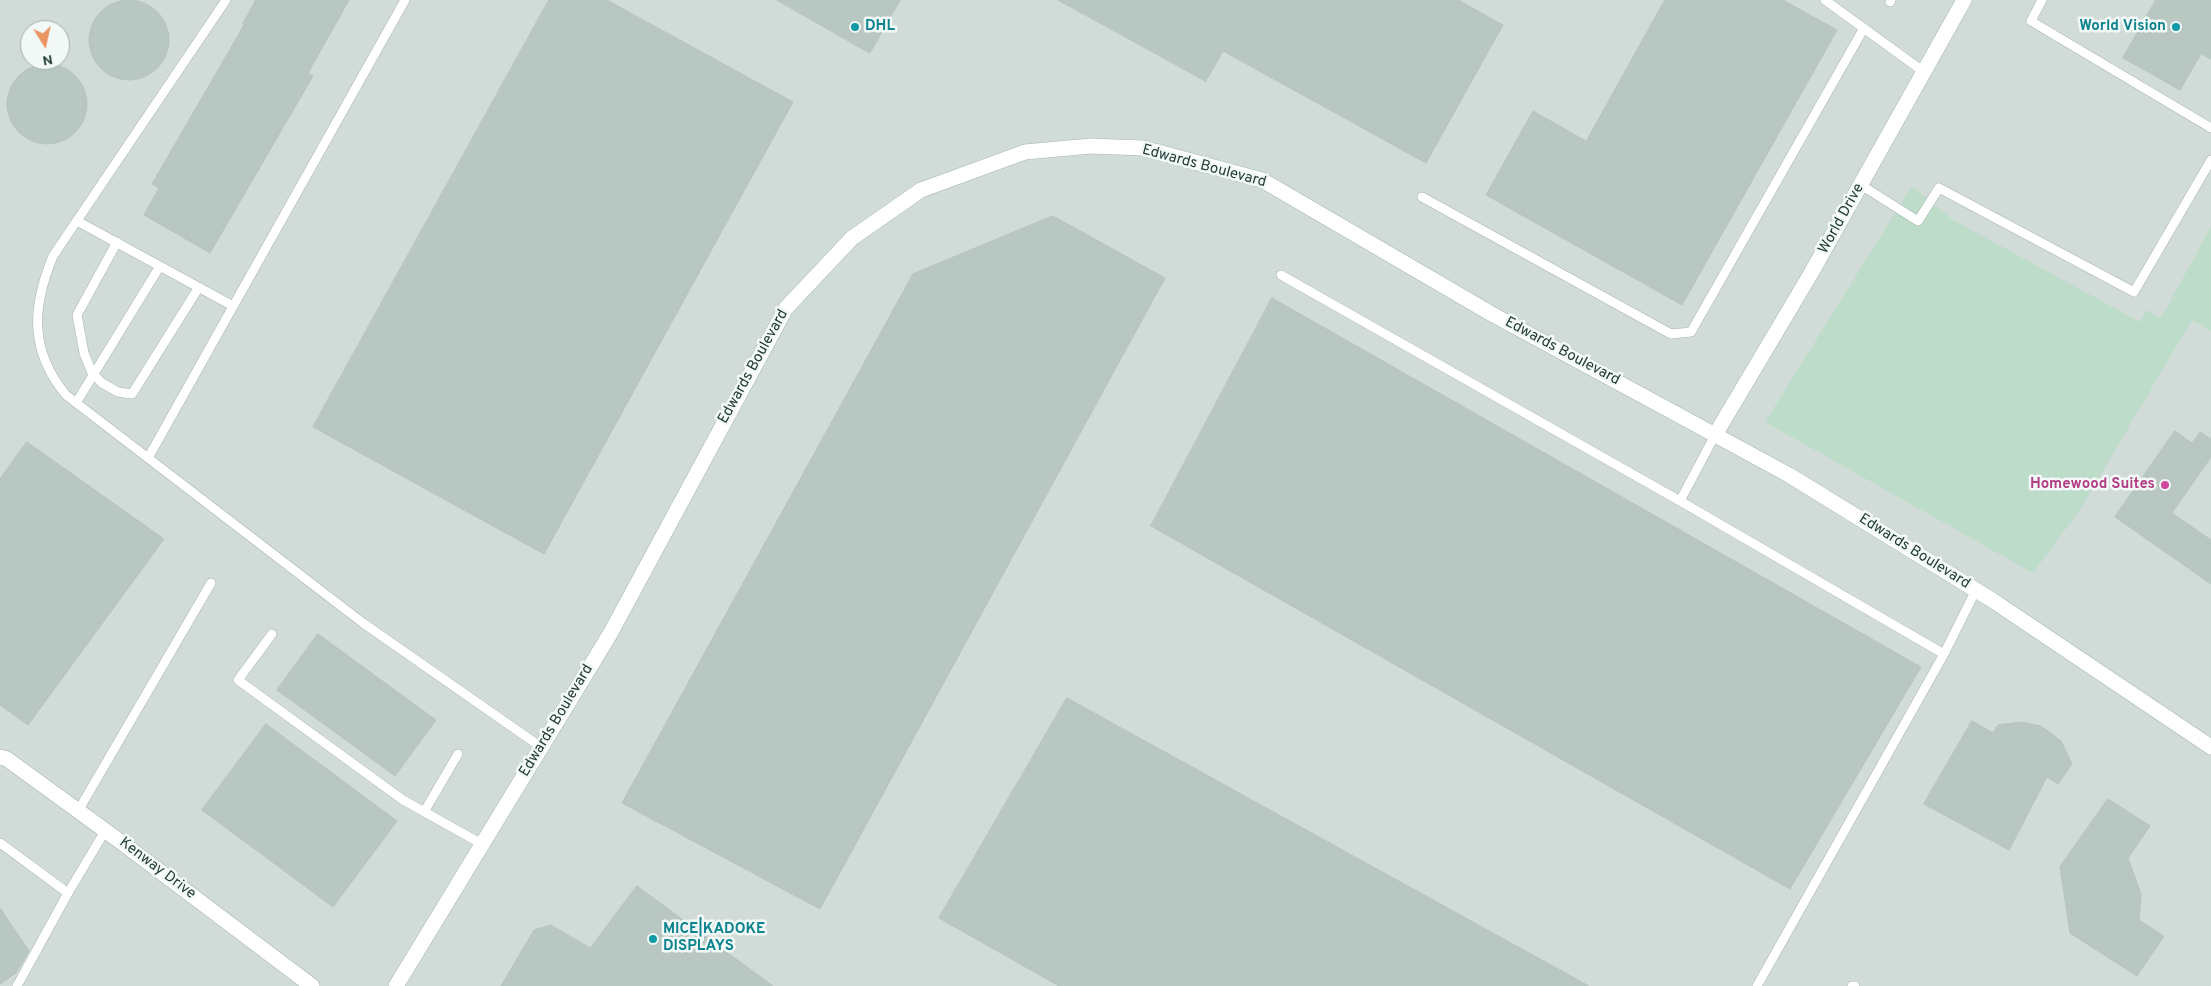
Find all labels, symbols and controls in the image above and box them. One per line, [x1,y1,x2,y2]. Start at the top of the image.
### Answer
place label: DHL [865,18,895,36]
place label: World Vision [2079,18,2166,36]
north arrow [20,20,70,70]
marker: DHL [849,21,861,33]
marker: World Vision [2170,21,2182,33]
text: N [41,50,54,69]
street label: Edwards Boulevard [1140,142,1268,192]
street label: World Drive [1815,181,1869,257]
street label: Edwards Boulevard [715,307,793,427]
street label: Edwards Boulevard [1501,314,1623,390]
place label: Homewood Suites [2030,476,2155,494]
marker: Homewood Suites [2159,479,2171,491]
street label: Edwards Boulevard [1855,510,1973,594]
street label: Edwards Boulevard [516,662,598,780]
street label: Kenway Drive [115,834,199,904]
place label: MICE|KADOKE DISPLAYS [663,921,765,956]
marker: MICE|KADOKE DISPLAYS [647,933,659,945]

